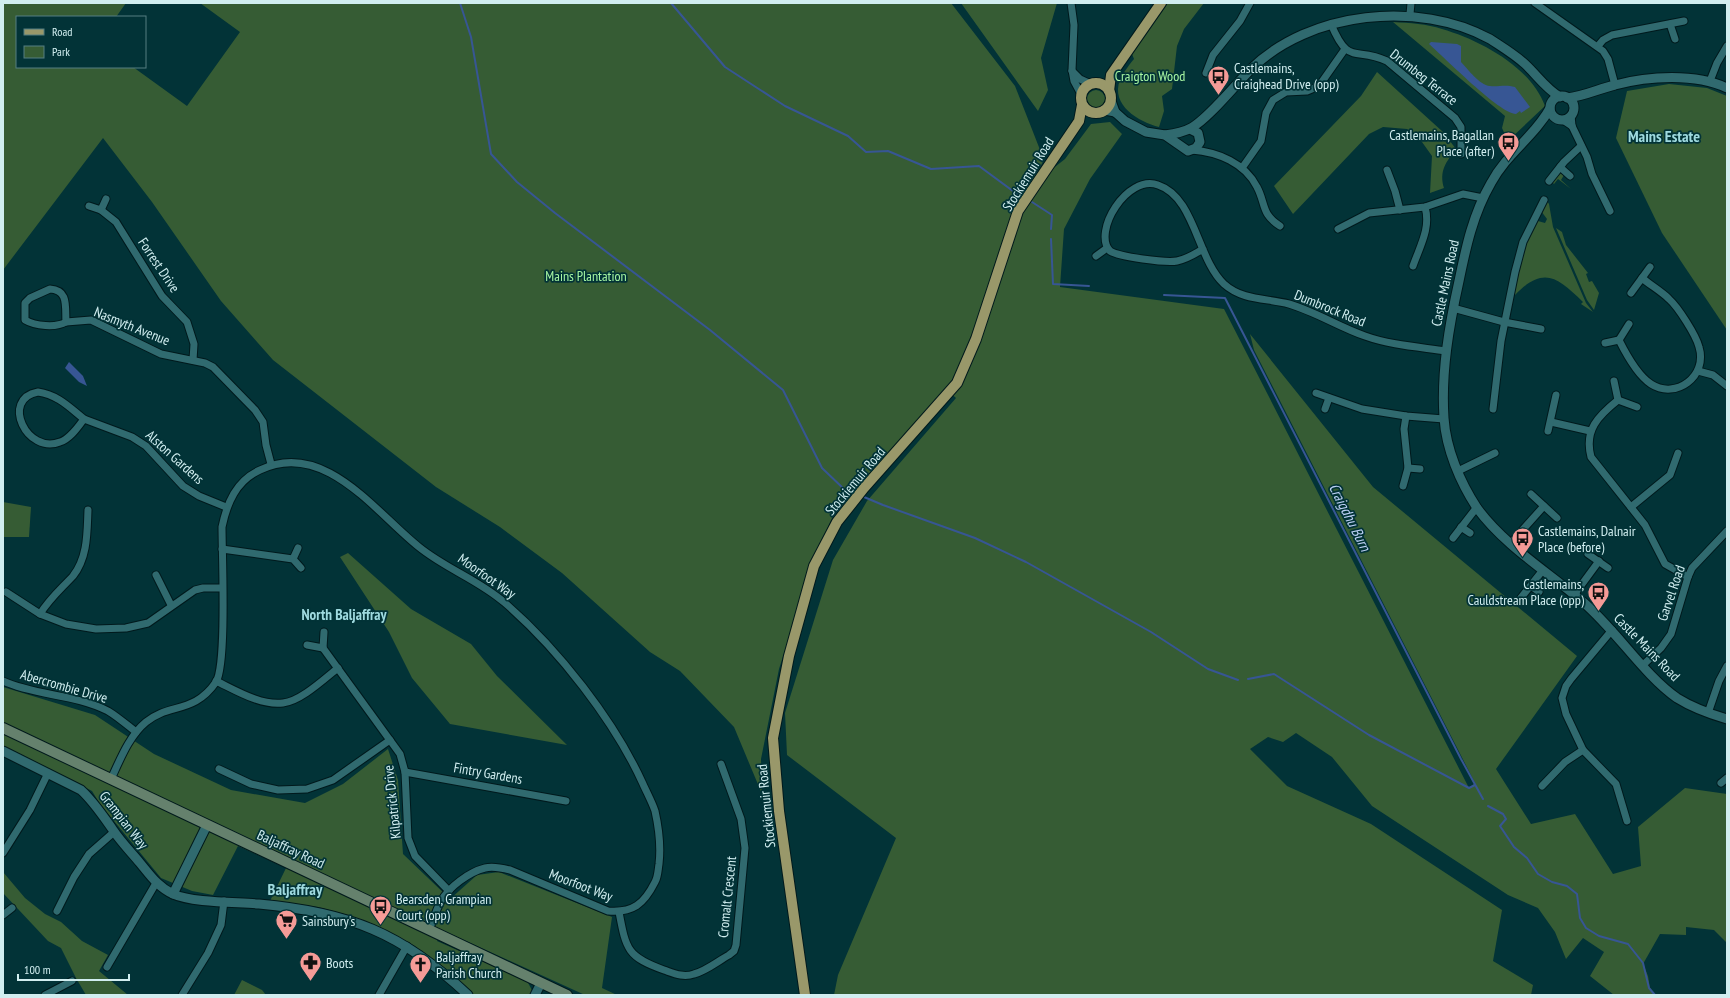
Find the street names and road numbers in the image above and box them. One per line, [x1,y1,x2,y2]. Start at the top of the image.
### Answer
street label: Drumbeg Terrace [1386,45,1462,109]
street label: Stockiemuir Road [998,134,1058,214]
street label: Forrest Drive [134,234,184,296]
street label: Castle Mains Road [1427,238,1463,328]
street label: Dumbrock Road [1292,286,1368,330]
street label: Nasmyth Avenue [91,303,173,349]
street label: Alston Gardens [142,426,208,488]
street label: Stockiemuir Road [821,443,889,519]
street label: Moorfoot Way [454,549,520,603]
street label: Garvel Road [1653,563,1689,623]
street label: Castle Mains Road [1610,609,1684,685]
street label: Abercrombie Drive [18,665,110,707]
street label: Fintry Gardens [452,758,524,788]
street label: Stockiemuir Road [753,763,779,849]
street label: Kilpatrick Drive [379,764,405,840]
street label: Grampian Way [96,787,153,853]
street label: Baljaffray Road [254,826,328,872]
street label: Cromalt Crescent [714,855,740,939]
street label: Moorfoot Way [547,865,616,906]

